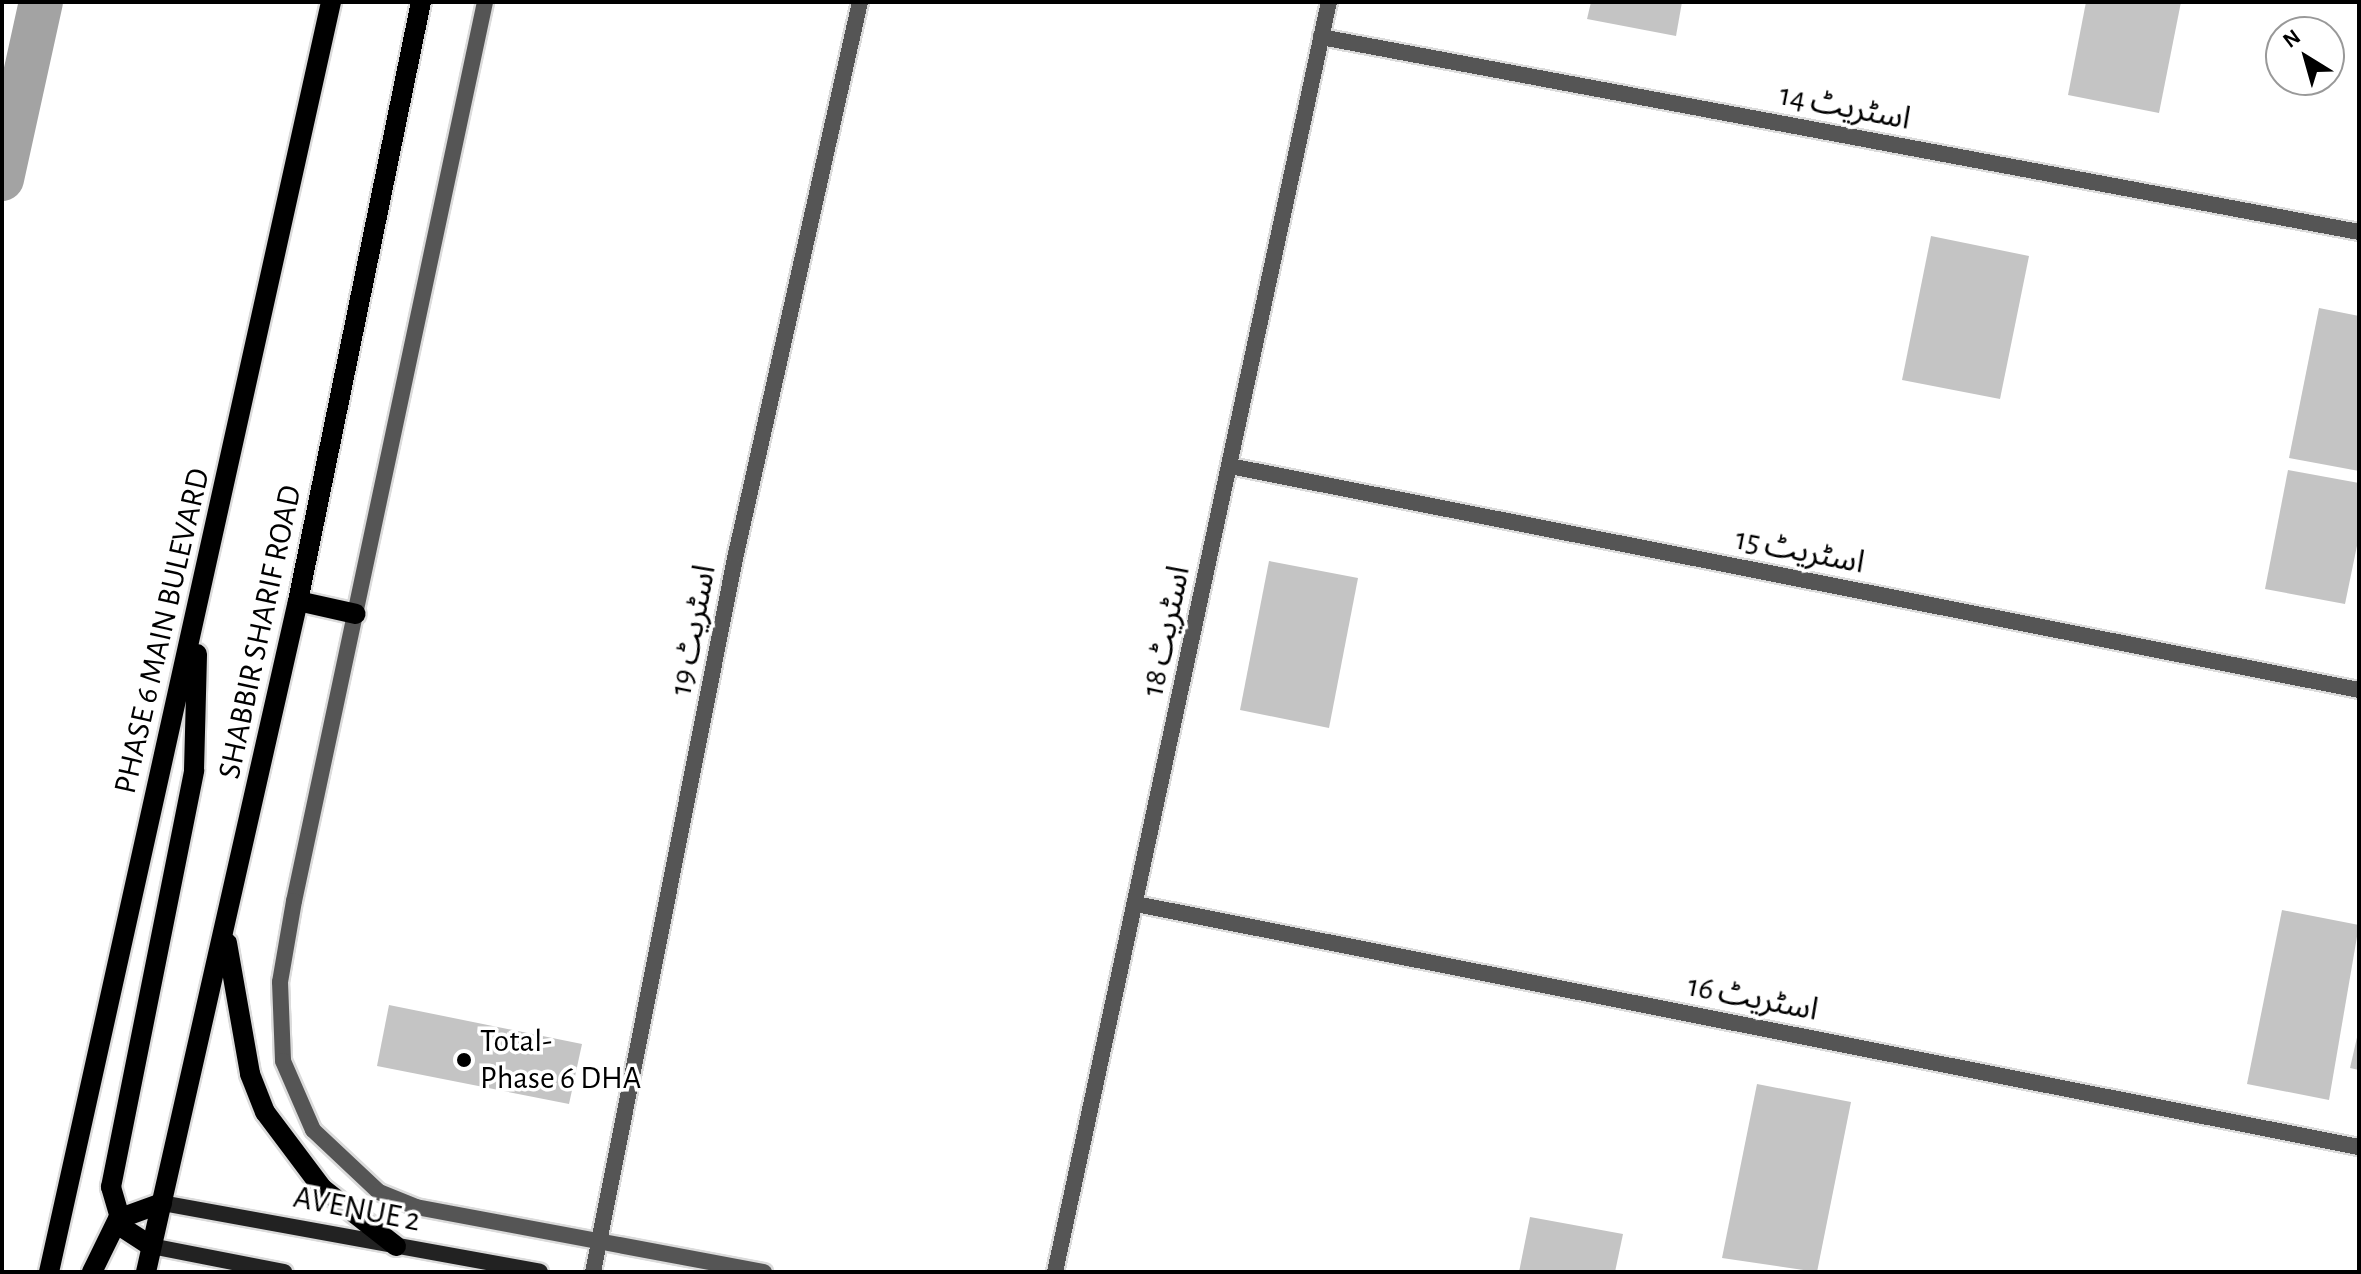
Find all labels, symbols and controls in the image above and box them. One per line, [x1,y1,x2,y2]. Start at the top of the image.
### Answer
north arrow [2265,16,2345,96]
text: N [2279,25,2304,52]
street label: اسٹریٹ 14 [1776,76,1914,138]
street label: PHASE 6 MAIN BULEVARD [106,465,218,797]
street label: SHABBIR SHARIF ROAD [210,482,310,782]
street label: اسٹریٹ 15 [1732,520,1868,582]
street label: اسٹریٹ 19 [662,561,724,699]
street label: اسٹریٹ 18 [1133,562,1199,700]
street label: اسٹریٹ 16 [1684,967,1822,1029]
place label: Total- Phase 6 DHA [480,1023,641,1098]
marker: Total- Phase 6 DHA [455,1051,473,1069]
street label: AVENUE 2 [290,1178,424,1240]

